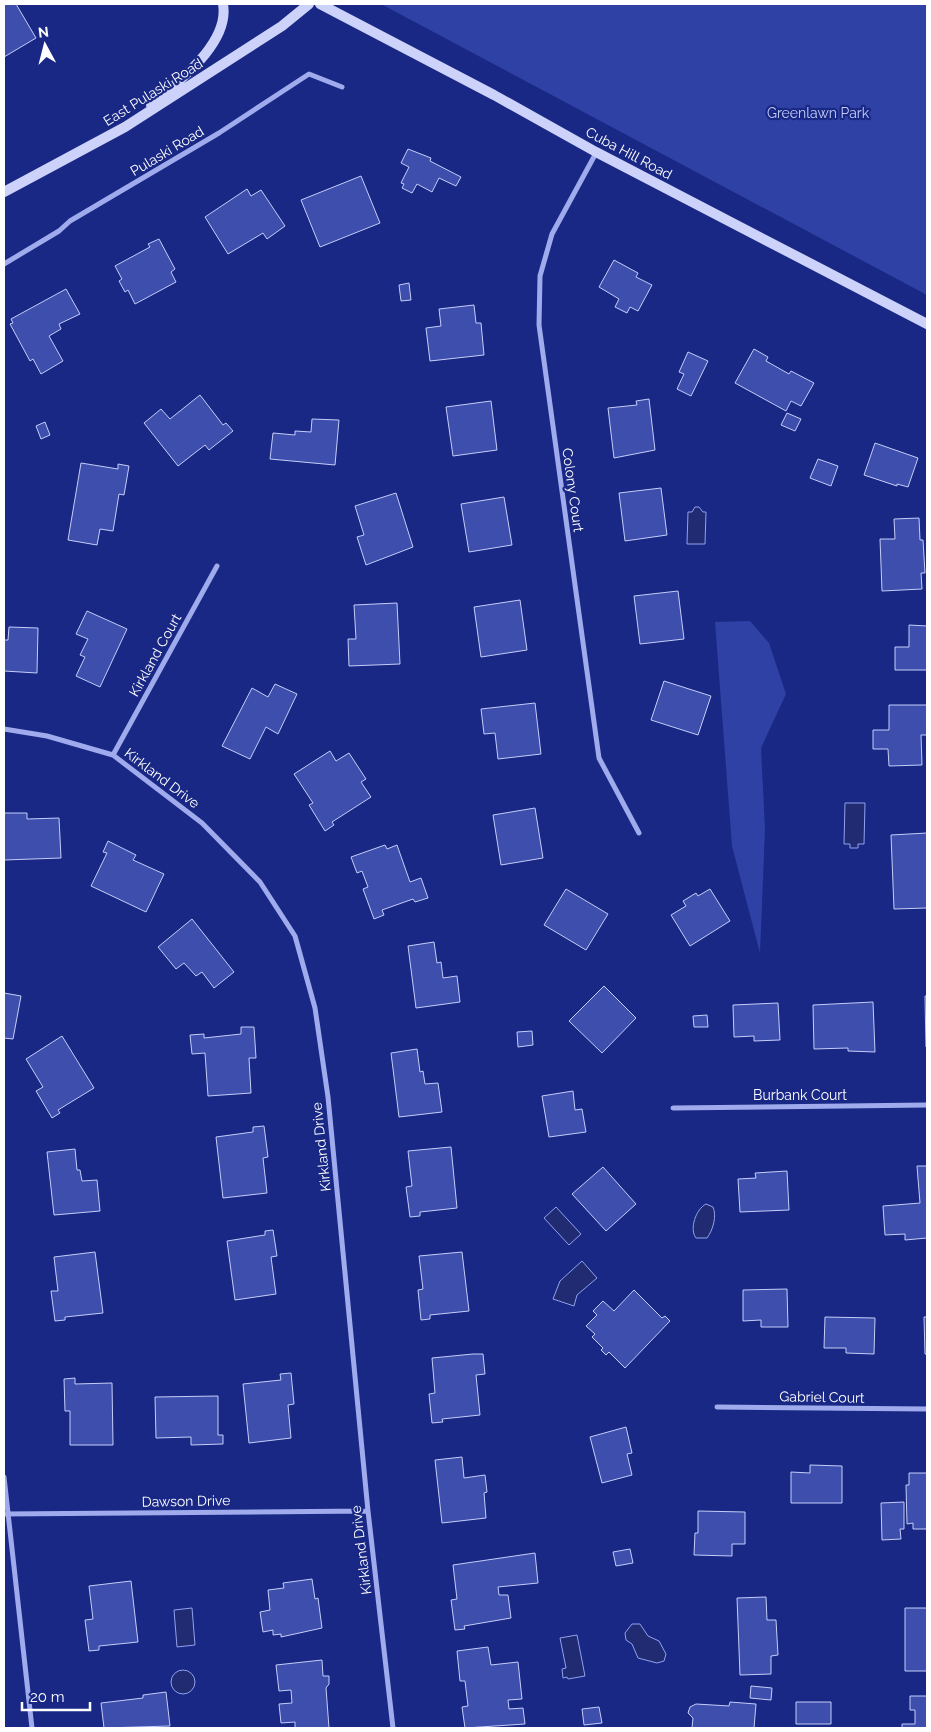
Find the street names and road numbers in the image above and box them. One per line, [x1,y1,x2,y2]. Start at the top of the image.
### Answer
street label: East Pulaski Road [100,55,206,129]
street label: Pulaski Road [127,123,207,179]
street label: Cuba Hill Road [583,124,675,182]
street label: Colony Court [559,447,587,533]
street label: Kirkland Court [126,611,184,699]
street label: Kirkland Drive [121,745,203,811]
street label: Burbank Court [753,1087,847,1103]
street label: Kirkland Drive [308,1102,334,1192]
street label: Gabriel Court [779,1388,865,1406]
street label: Dawson Drive [141,1492,231,1510]
street label: Kirkland Drive [348,1505,374,1595]

